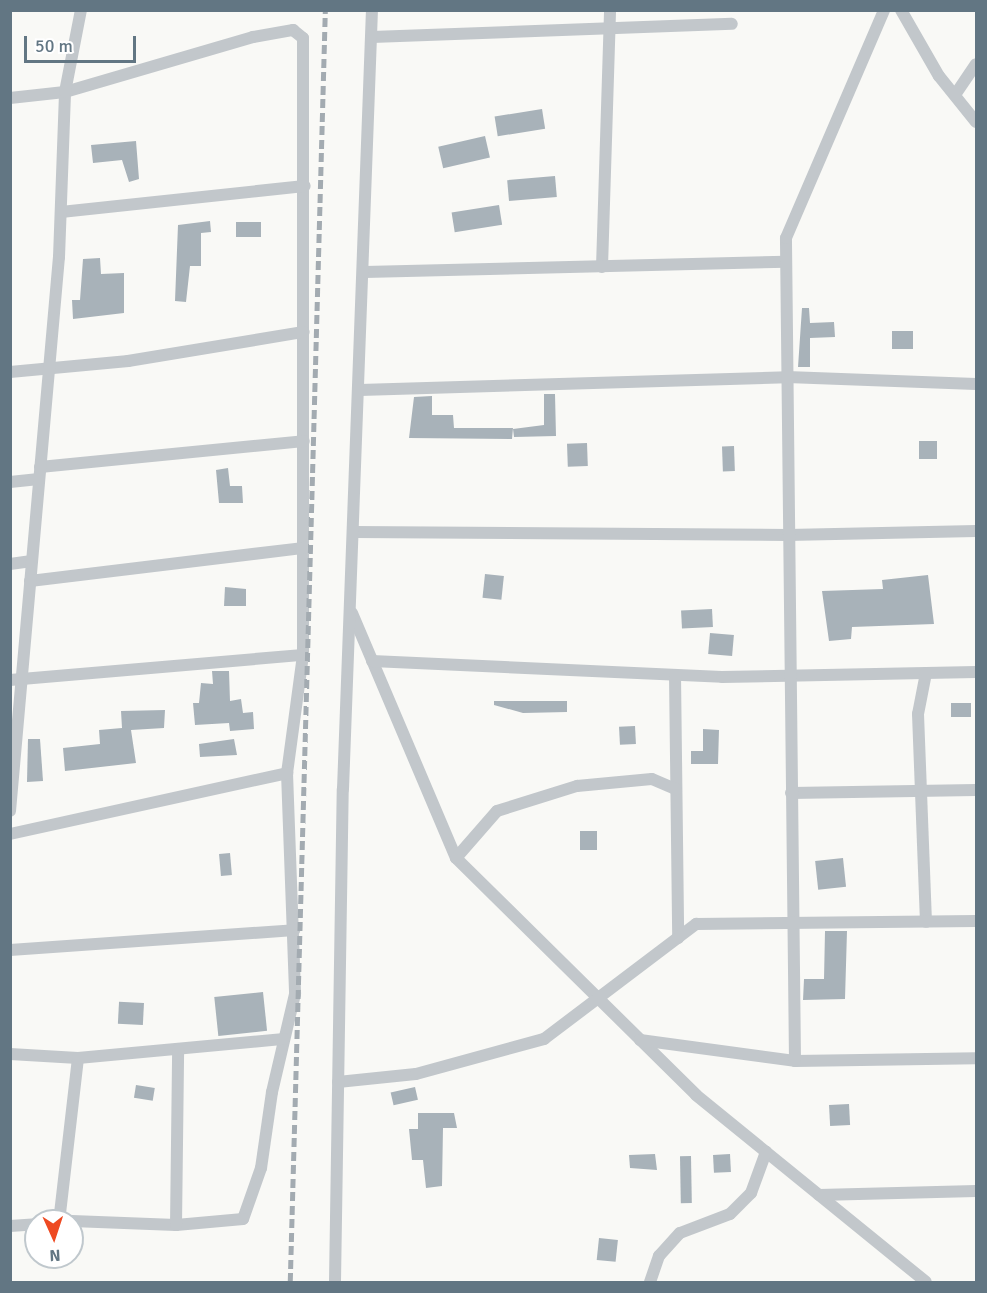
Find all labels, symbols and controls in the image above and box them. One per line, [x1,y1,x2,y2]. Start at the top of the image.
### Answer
scale bar [27,24,140,62]
text: 50 m [35,35,73,57]
north arrow [24,1209,84,1269]
text: N [49,1245,61,1265]

